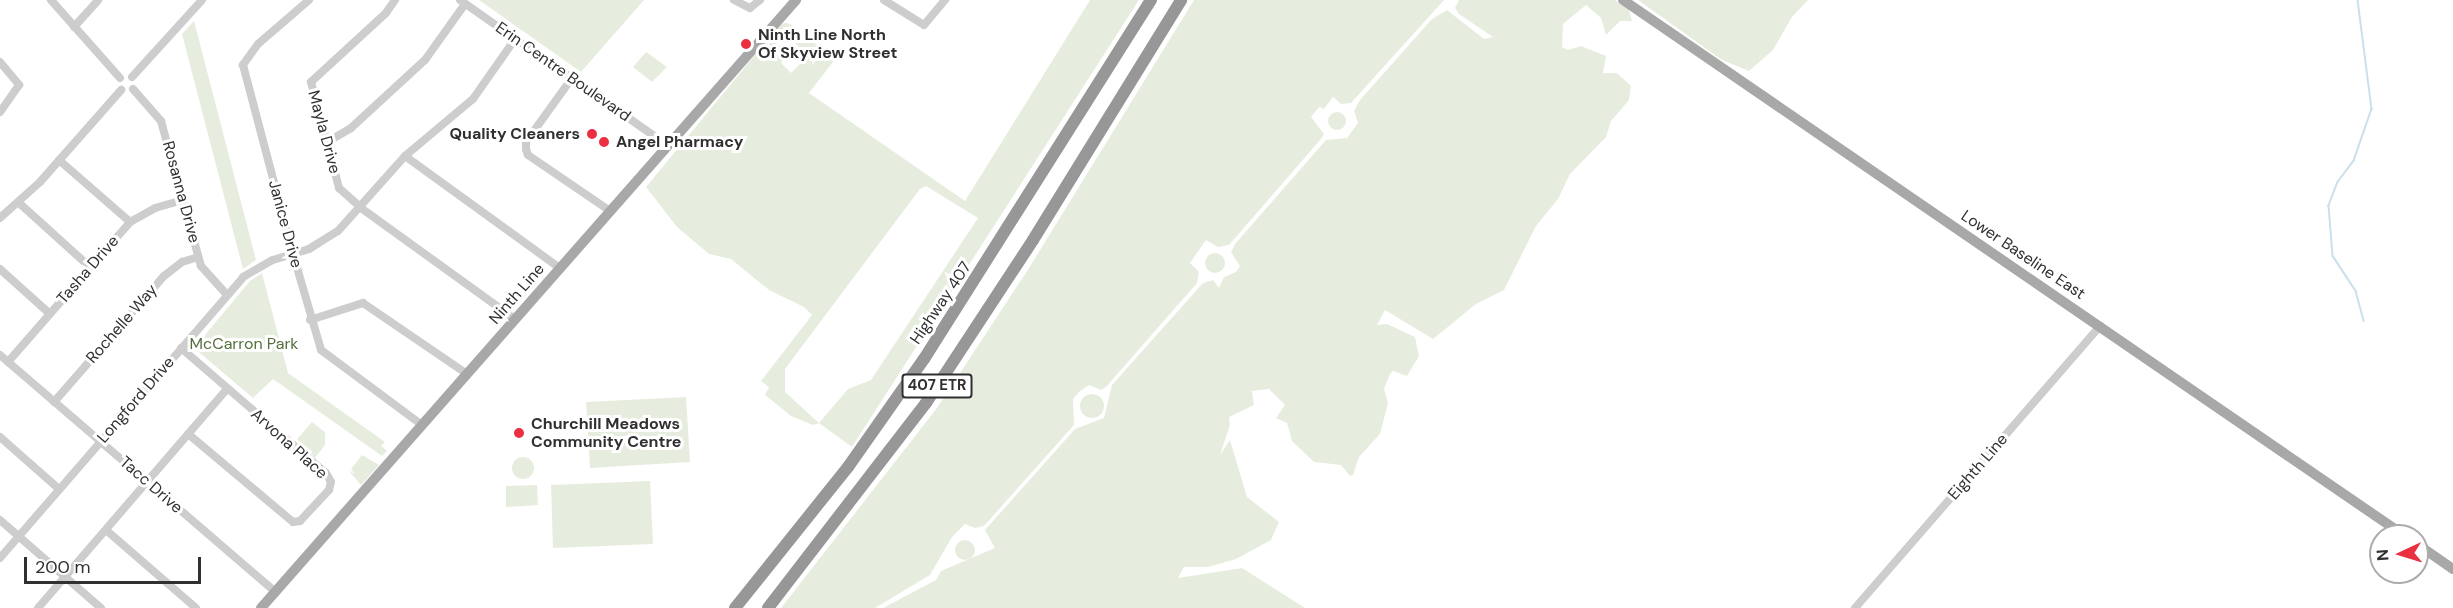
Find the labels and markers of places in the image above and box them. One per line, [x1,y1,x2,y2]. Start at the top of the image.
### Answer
place label: Ninth Line North Of Skyview Street [758,25,898,63]
marker: Ninth Line North Of Skyview Street [739,37,753,51]
place label: Quality Cleaners [450,124,580,144]
marker: Quality Cleaners [585,127,599,141]
place label: Angel Pharmacy [616,132,744,152]
marker: Angel Pharmacy [597,135,611,149]
place label: Churchill Meadows Community Centre [531,414,681,452]
marker: Churchill Meadows Community Centre [512,426,526,440]

